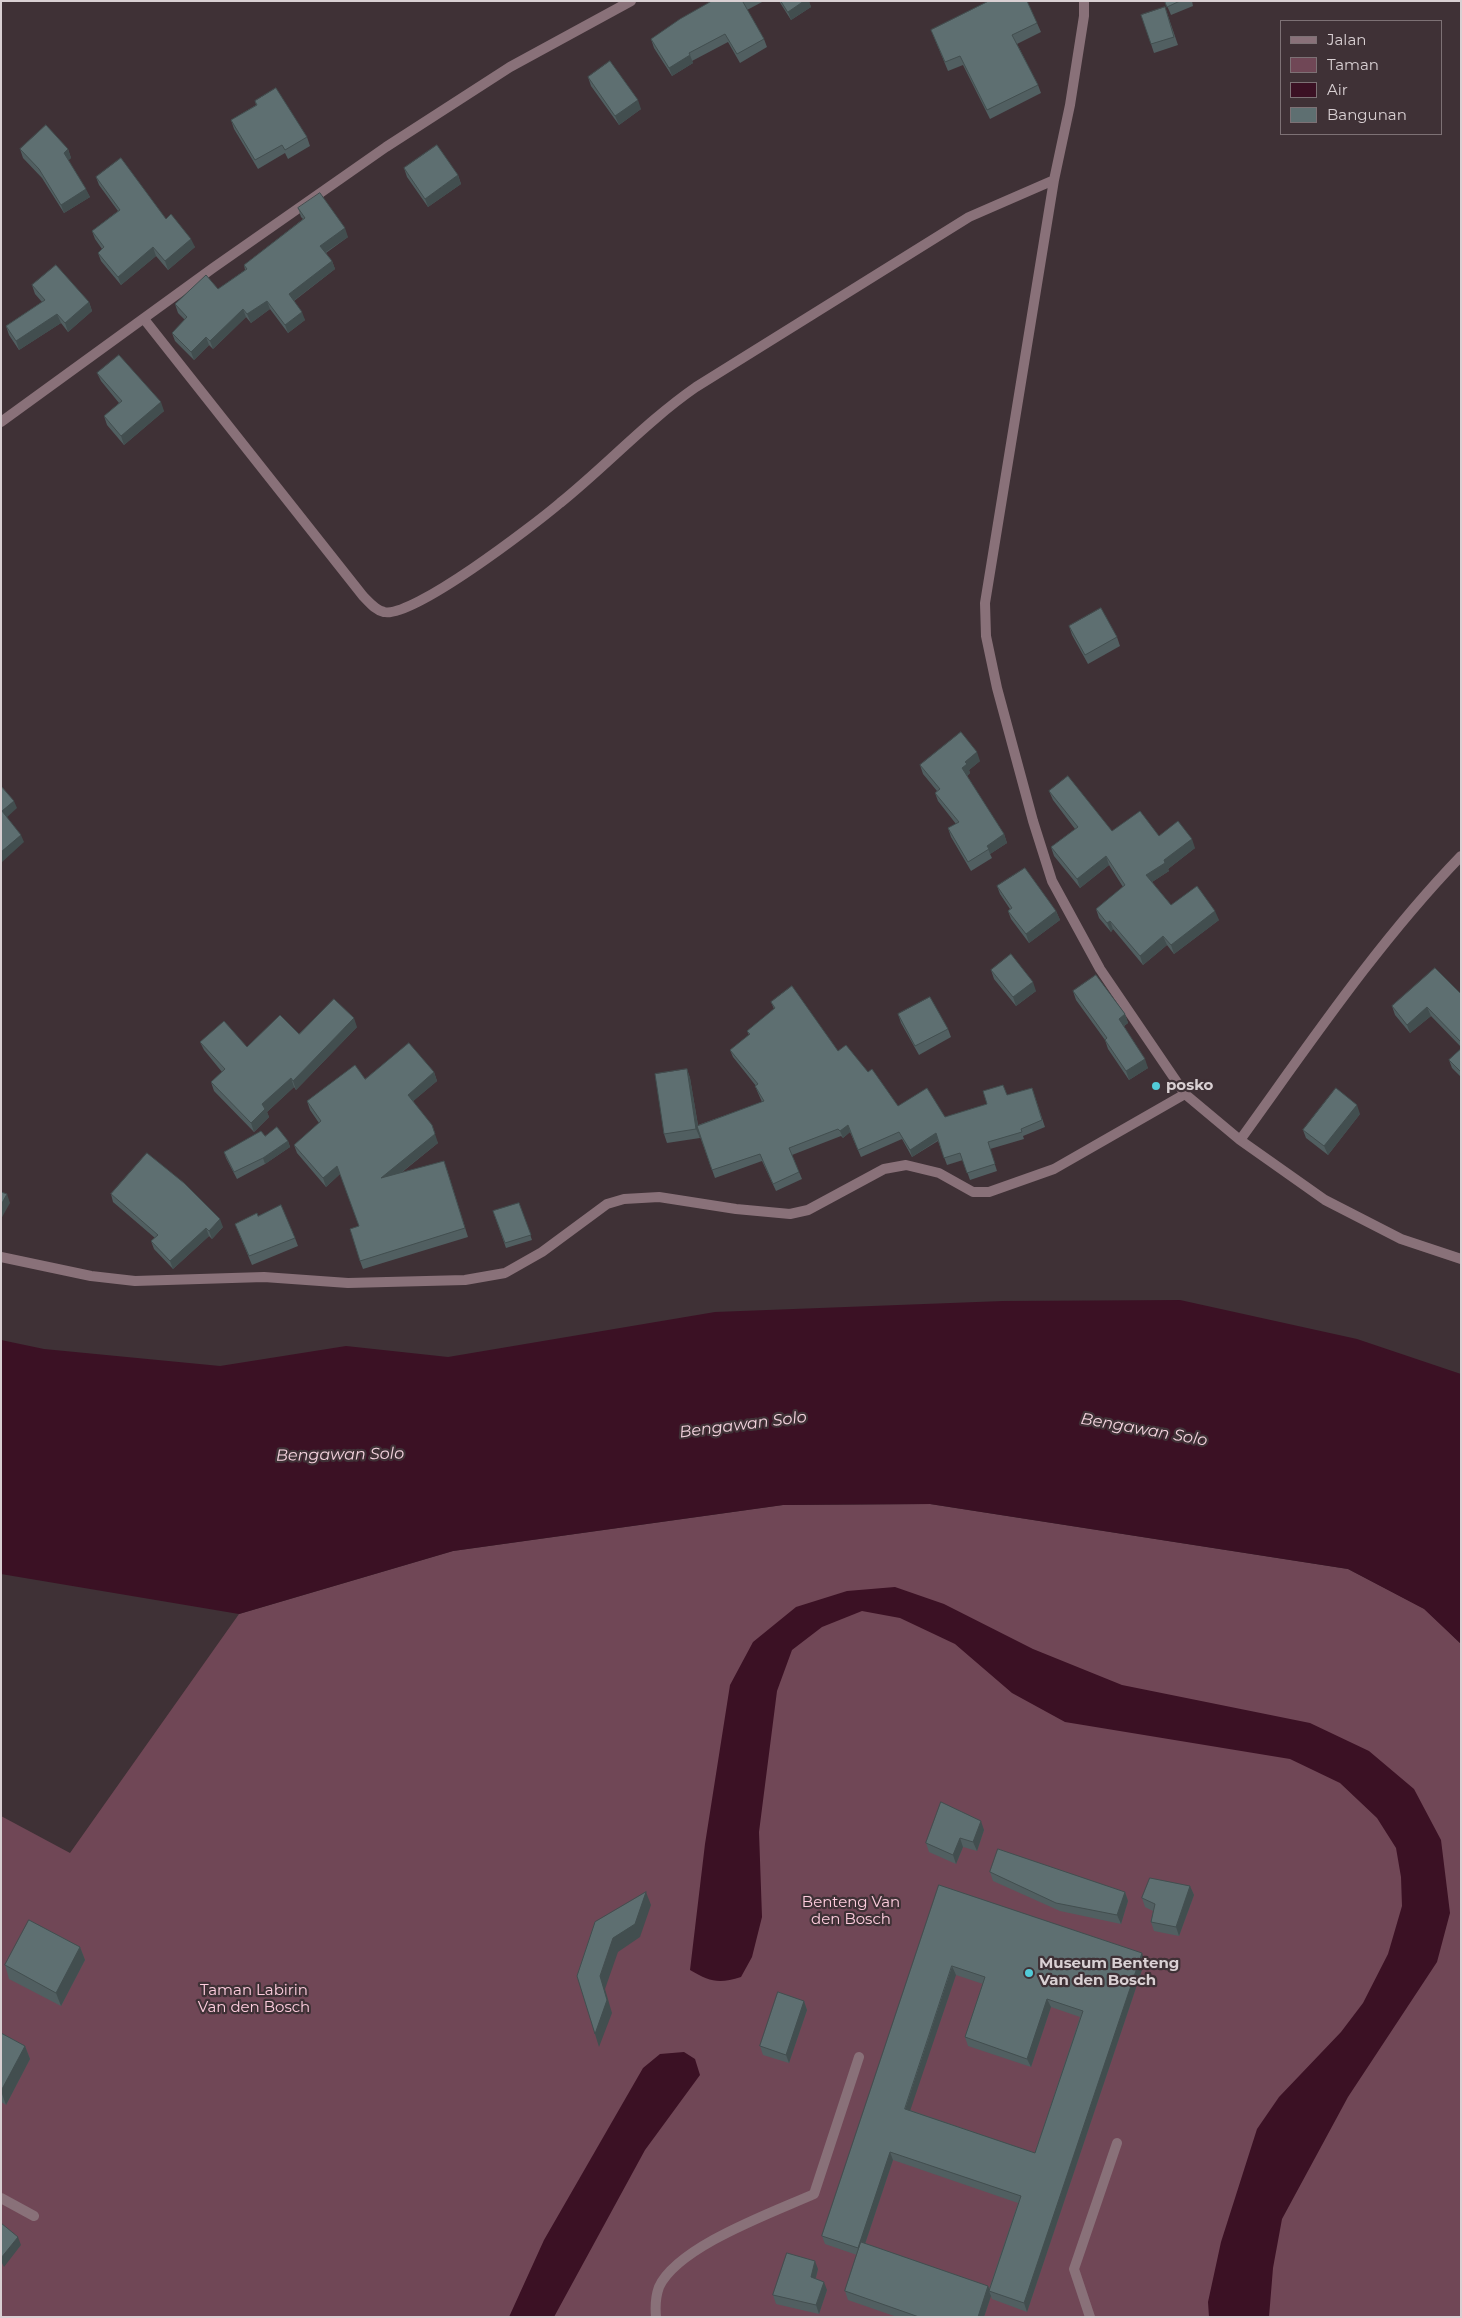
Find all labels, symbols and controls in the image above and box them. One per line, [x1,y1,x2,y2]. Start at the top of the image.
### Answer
legend [1280,20,1442,135]
text: Jalan [1327,30,1366,49]
text: Taman [1327,55,1379,74]
text: Air [1327,80,1348,99]
text: Bangunan [1327,105,1407,124]
place label: posko [1166,1077,1213,1095]
marker: posko [1150,1080,1162,1092]
water label: Bengawan Solo [678,1408,808,1442]
water label: Bengawan Solo [1079,1409,1209,1451]
water label: Bengawan Solo [276,1444,404,1466]
park label: Benteng Van den Bosch [802,1894,900,1929]
place label: Museum Benteng Van den Bosch [1039,1955,1179,1990]
marker: Museum Benteng Van den Bosch [1023,1967,1035,1979]
park label: Taman Labirin Van den Bosch [198,1982,310,2017]

